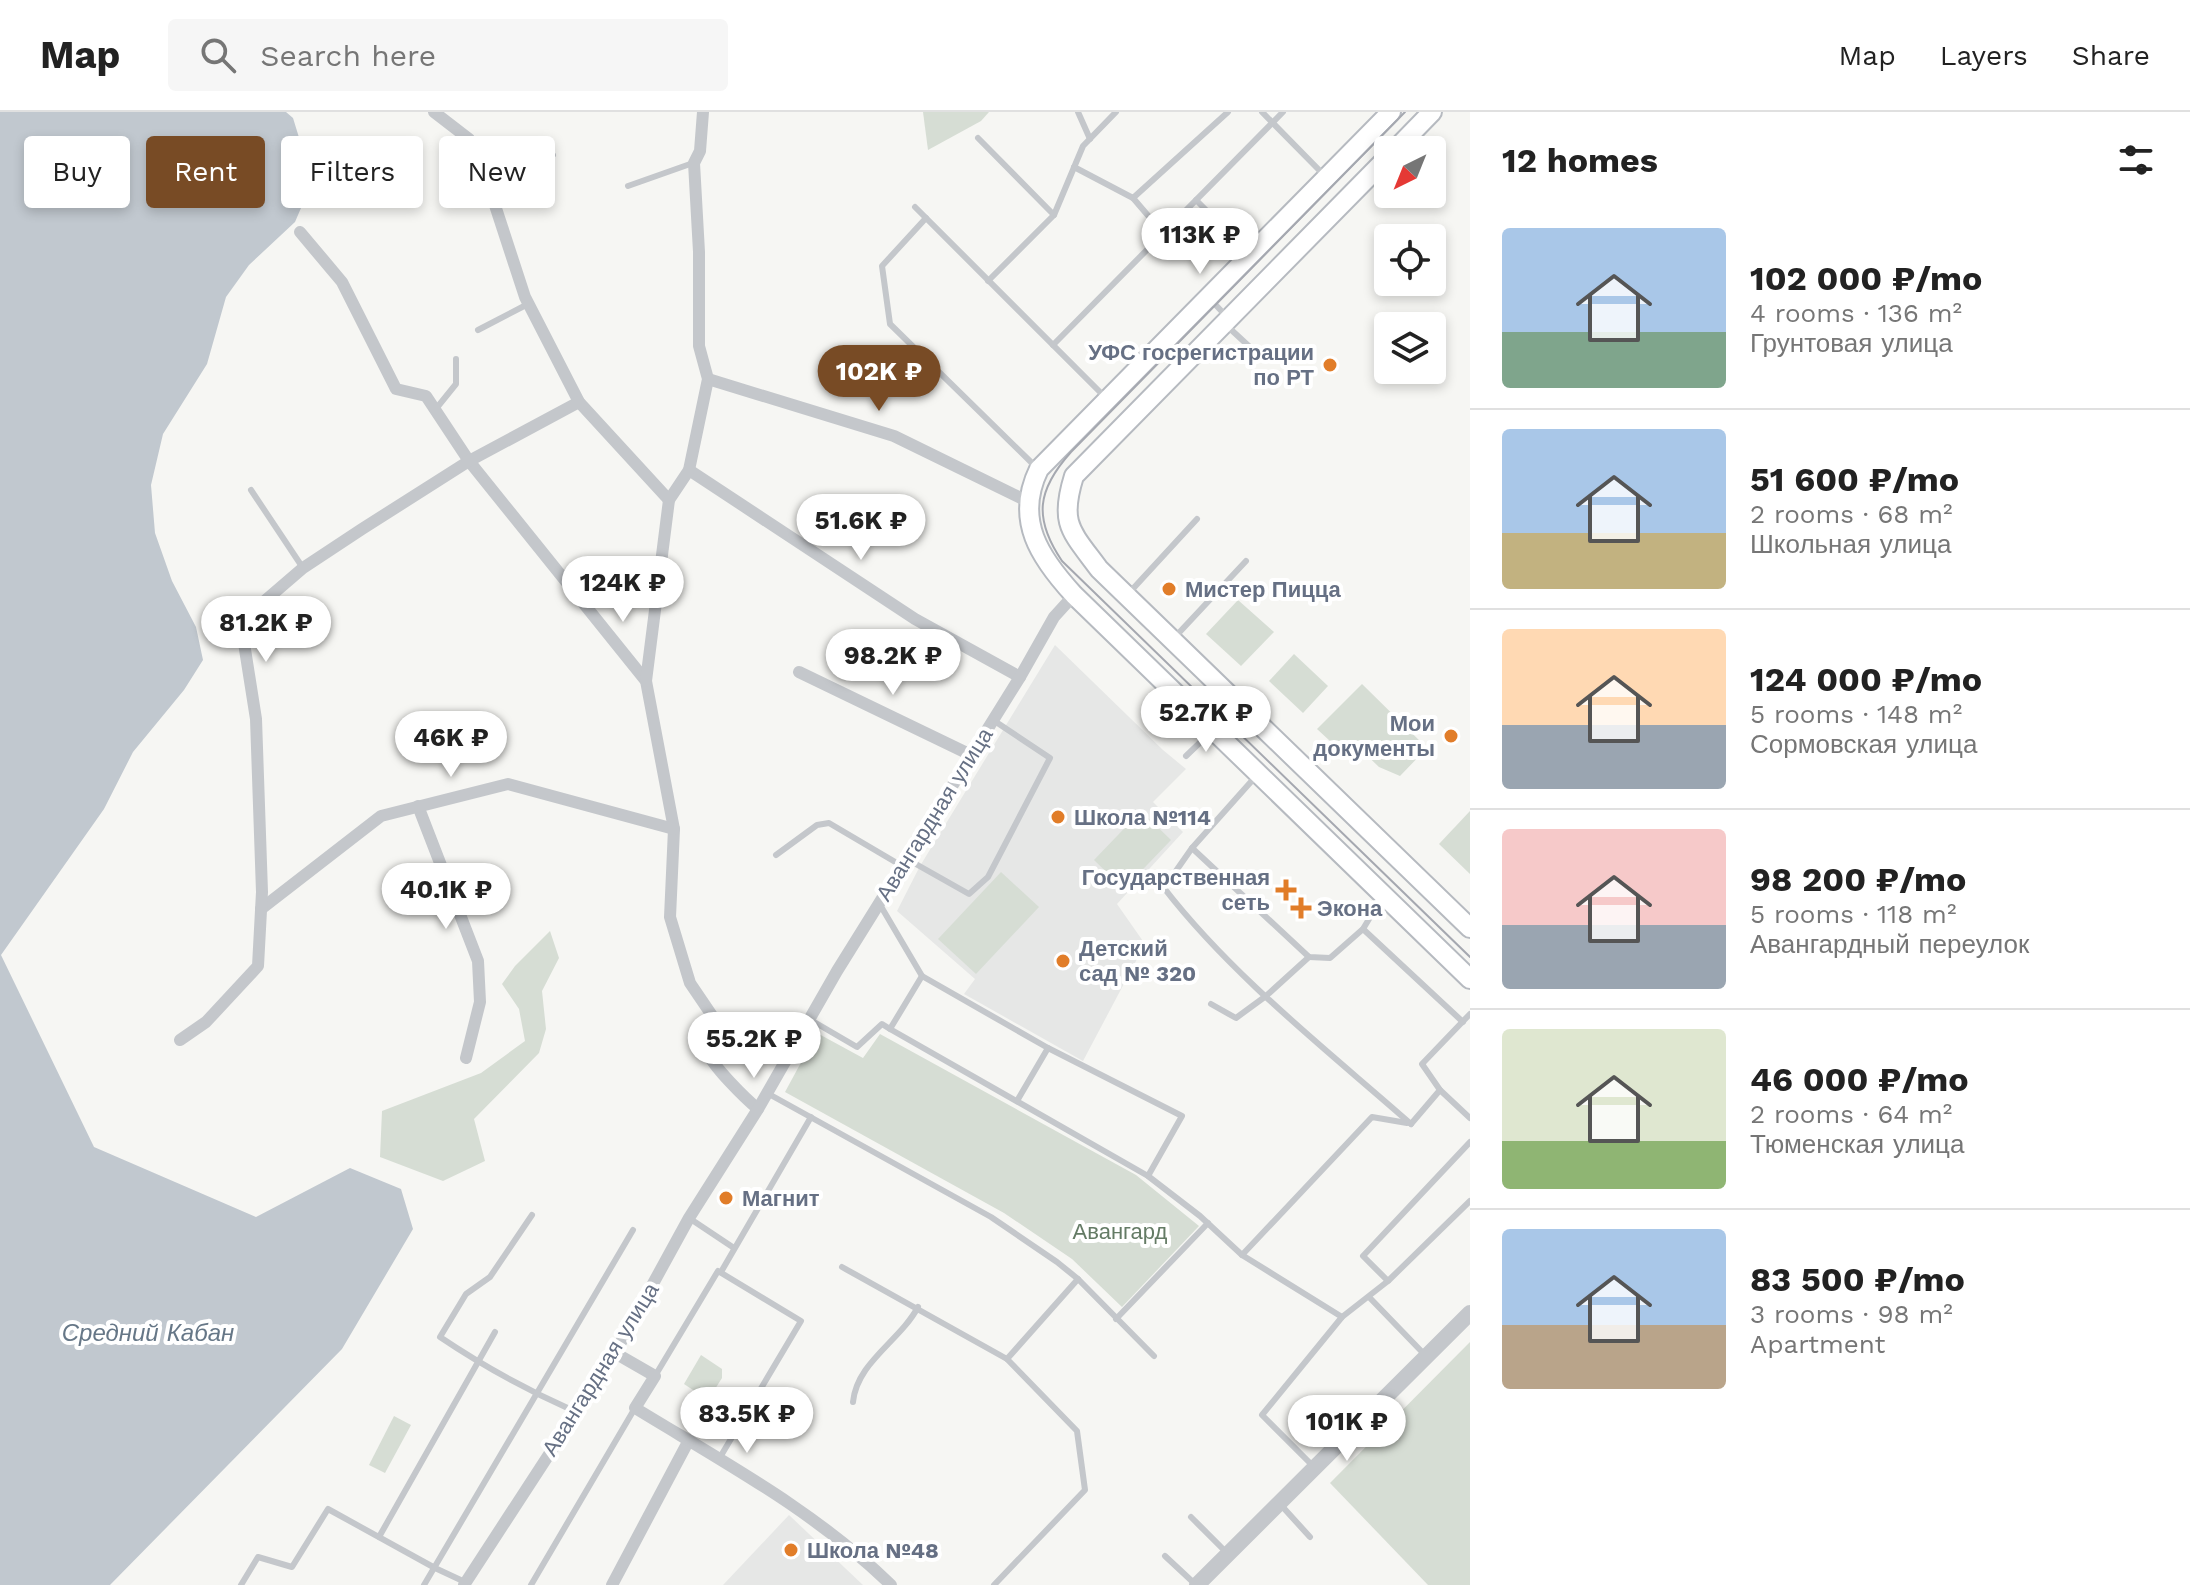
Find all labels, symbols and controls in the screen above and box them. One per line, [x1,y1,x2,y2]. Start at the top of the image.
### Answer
search box [168,19,728,91]
text: Map [40,33,120,77]
icon: search [196,33,240,77]
text: Search here [260,38,436,73]
text: Map [1839,39,1896,72]
text: Layers [1940,39,2028,72]
text: Share [2072,39,2150,72]
chip: Buy [24,136,130,208]
chip: Rent [146,136,265,208]
chip: Filters [281,136,423,208]
chip: New [439,136,555,208]
north arrow [1374,136,1446,208]
map controls [1374,136,1446,384]
icon: filters [2114,138,2158,182]
text: 12 homes [1502,140,1658,180]
pin: 113K ₽ [1135,208,1265,276]
text: 113K ₽ [1159,219,1241,249]
button: locate [1374,224,1446,296]
text: 102 000 ₽/mo [1750,258,1982,298]
icon: home [1566,260,1662,356]
text: 4 rooms · 136 m² [1750,298,1962,328]
button: layers [1374,312,1446,384]
text: Грунтовая улица [1750,328,1953,358]
place label: УФС госрегистрации по РТ [1088,340,1315,390]
pin: 102K ₽ [814,345,944,413]
text: 102K ₽ [836,356,922,386]
marker: УФС госрегистрации по РТ [1321,356,1339,374]
text: 51 600 ₽/mo [1750,459,1959,499]
icon: home [1566,461,1662,557]
pin: 51.6K ₽ [787,494,935,562]
text: 2 rooms · 68 m² [1750,499,1952,529]
text: 51.6K ₽ [815,505,907,535]
text: Школьная улица [1750,529,1951,559]
pin: 124K ₽ [558,556,688,624]
text: 124K ₽ [580,567,666,597]
place label: Мистер Пицца [1185,577,1341,602]
marker: Мистер Пицца [1160,580,1178,598]
pin: 81.2K ₽ [192,596,340,664]
text: 81.2K ₽ [219,607,313,637]
pin: 98.2K ₽ [819,629,967,697]
text: 98.2K ₽ [844,640,942,670]
text: 124 000 ₽/mo [1750,659,1982,699]
icon: home [1566,661,1662,757]
pin: 52.7K ₽ [1132,686,1280,754]
text: 52.7K ₽ [1159,697,1253,727]
text: 5 rooms · 148 m² [1750,699,1962,729]
pin: 46K ₽ [395,711,507,779]
place label: Мои документы [1313,711,1435,761]
text: 46K ₽ [413,722,489,752]
street label: Авангардная улица [871,723,998,905]
marker: Мои документы [1442,727,1460,745]
text: Сормовская улица [1750,729,1977,759]
place label: Школа №114 [1074,805,1211,830]
marker: Школа №114 [1049,808,1067,826]
text: 98 200 ₽/mo [1750,859,1966,899]
icon: home [1566,861,1662,957]
pin: 40.1K ₽ [372,863,520,931]
place label: Государственная сеть [1082,865,1270,915]
text: 40.1K ₽ [400,874,492,904]
marker: Государственная сеть [1277,881,1295,899]
place label: Экона [1317,896,1383,921]
marker: Экона [1292,899,1310,917]
text: 5 rooms · 118 m² [1750,899,1956,929]
text: Авангардный переулок [1750,929,2029,959]
place label: Детский сад № 320 [1079,936,1196,986]
marker: Детский сад № 320 [1054,952,1072,970]
pin: 55.2K ₽ [680,1012,828,1080]
text: 55.2K ₽ [706,1023,802,1053]
text: 46 000 ₽/mo [1750,1059,1969,1099]
icon: home [1566,1061,1662,1157]
text: 2 rooms · 64 m² [1750,1099,1952,1129]
text: Тюменская улица [1750,1129,1964,1159]
place label: Магнит [742,1186,820,1211]
marker: Магнит [717,1189,735,1207]
park label: Авангард [1073,1219,1168,1244]
text: 83 500 ₽/mo [1750,1259,1965,1299]
icon: home [1566,1261,1662,1357]
street label: Авангардная улица [537,1278,664,1460]
text: 3 rooms · 98 m² [1750,1299,1953,1329]
water label: Средний Кабан [62,1319,234,1347]
text: Apartment [1750,1329,1886,1359]
pin: 83.5K ₽ [673,1387,821,1455]
pin: 101K ₽ [1282,1395,1412,1463]
text: 83.5K ₽ [698,1398,796,1428]
text: 101K ₽ [1306,1406,1388,1436]
place label: Школа №48 [807,1538,939,1563]
marker: Школа №48 [782,1541,800,1559]

